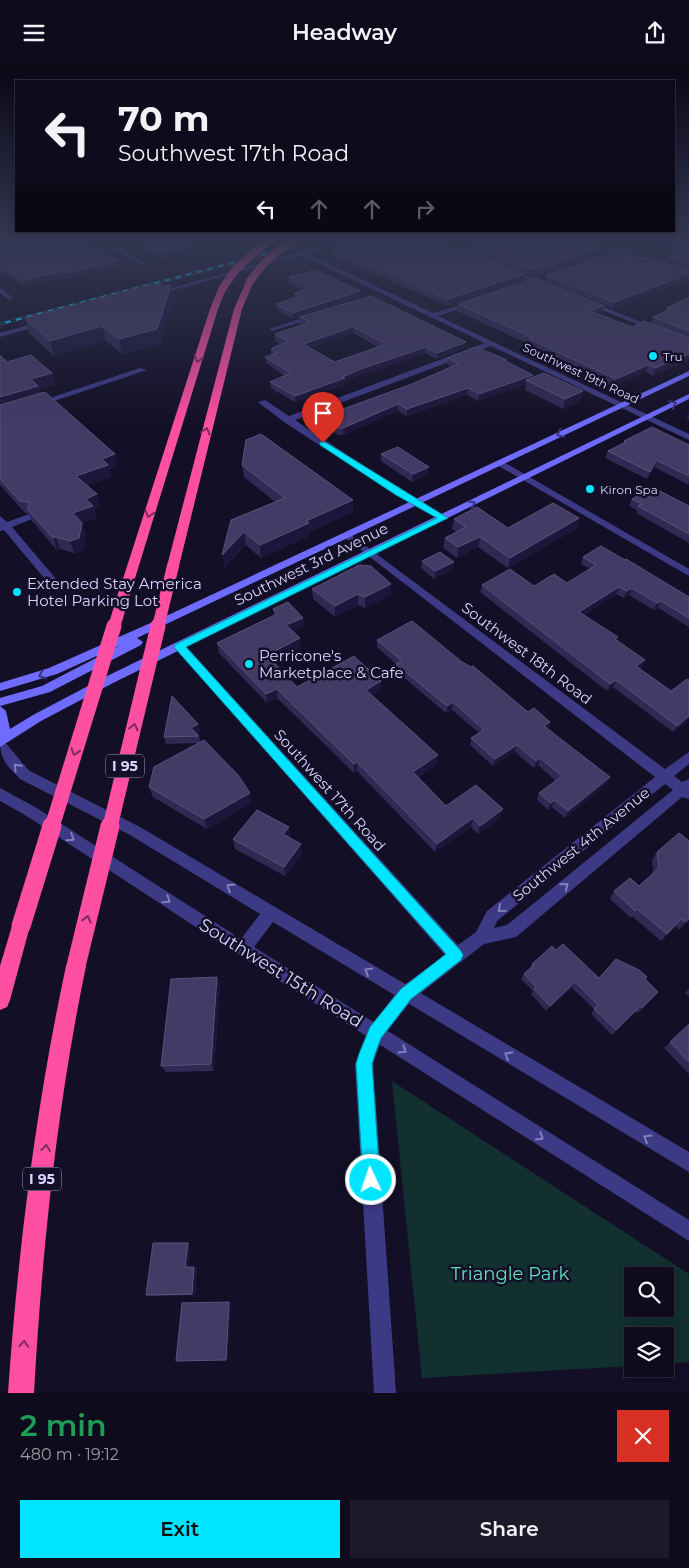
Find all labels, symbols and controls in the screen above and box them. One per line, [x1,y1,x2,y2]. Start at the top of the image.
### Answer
icon: menu [20,19,48,47]
text: Headway [292,19,397,46]
icon: share [641,19,669,47]
text: 70 m [118,97,209,140]
icon: left [35,100,100,165]
text: Southwest 17th Road [118,140,349,167]
icon: left [252,195,280,223]
icon: ahead [305,195,333,223]
icon: ahead [358,195,386,223]
icon: right [411,195,439,223]
street label: Southwest 19th Road [520,339,642,407]
place label: Tru [663,349,683,364]
marker: Tru [647,350,659,362]
one-way arrow [194,354,204,363]
pin [302,392,344,443]
icon: arrive [309,399,337,427]
one-way arrow [668,400,677,410]
one-way arrow [200,427,211,436]
one-way arrow [556,428,565,439]
place label: Kiron Spa [600,482,658,497]
marker: Kiron Spa [584,483,596,495]
one-way arrow [467,500,476,510]
one-way arrow [145,509,155,518]
street label: Southwest 3rd Avenue [231,518,391,610]
place label: Extended Stay America Hotel Parking Lot [27,574,202,610]
marker: Extended Stay America Hotel Parking Lot [11,586,23,598]
street label: Southwest 18th Road [458,598,596,708]
place label: Perricone's Marketplace & Cafe [259,646,404,682]
marker: Perricone's Marketplace & Cafe [243,658,255,670]
one-way arrow [38,669,47,679]
one-way arrow [129,724,139,732]
street label: Southwest 17th Road [270,725,390,855]
one-way arrow [70,747,80,755]
road number: I 95 [106,754,144,777]
one-way arrow [14,764,23,773]
street label: Southwest 4th Avenue [509,783,653,905]
one-way arrow [66,832,75,841]
one-way arrow [226,883,235,893]
one-way arrow [560,883,569,892]
one-way arrow [161,893,170,903]
one-way arrow [498,903,507,911]
street label: Southwest 15th Road [195,914,367,1032]
one-way arrow [82,915,92,923]
one-way arrow [365,968,374,978]
one-way arrow [397,1044,406,1053]
one-way arrow [504,1051,513,1061]
one-way arrow [535,1130,544,1140]
one-way arrow [644,1135,653,1145]
one-way arrow [40,1144,51,1152]
position arrow [344,1153,396,1205]
road number: I 95 [23,1167,61,1191]
park label: Triangle Park [451,1263,570,1285]
map controls [624,1267,674,1377]
button: search [624,1267,674,1317]
button: layers [624,1327,674,1377]
one-way arrow [18,1340,29,1348]
text: 2 min [20,1407,107,1444]
button: close [617,1410,669,1462]
text: 480 m · 19:12 [20,1445,119,1464]
button: Exit [20,1500,340,1558]
button: Share [350,1500,669,1558]

